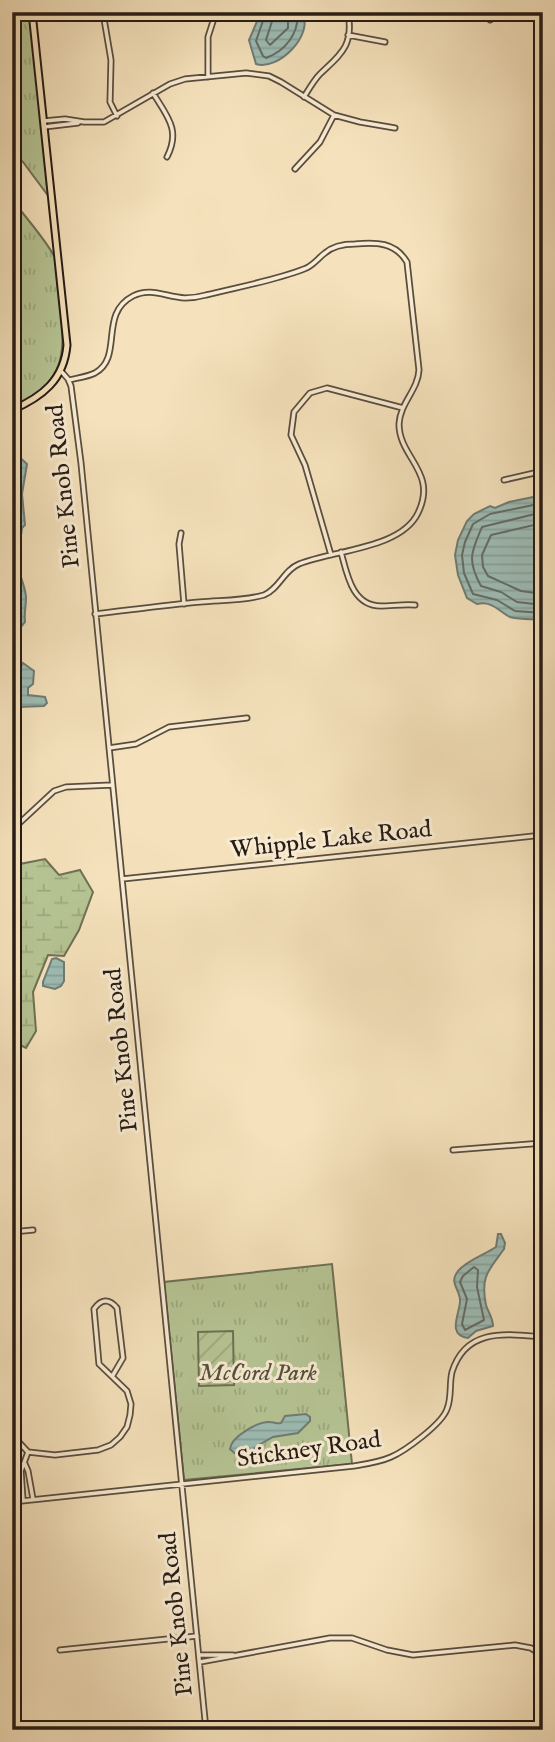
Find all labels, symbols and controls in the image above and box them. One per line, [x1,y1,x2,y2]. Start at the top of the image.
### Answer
street label: Pine Knob Road [40,402,88,570]
street label: Whipple Lake Road [229,814,433,866]
street label: Pine Knob Road [98,966,146,1134]
park label: McCord Park [199,1358,317,1389]
street label: Stickney Road [235,1425,383,1475]
street label: Pine Knob Road [153,1530,201,1698]

